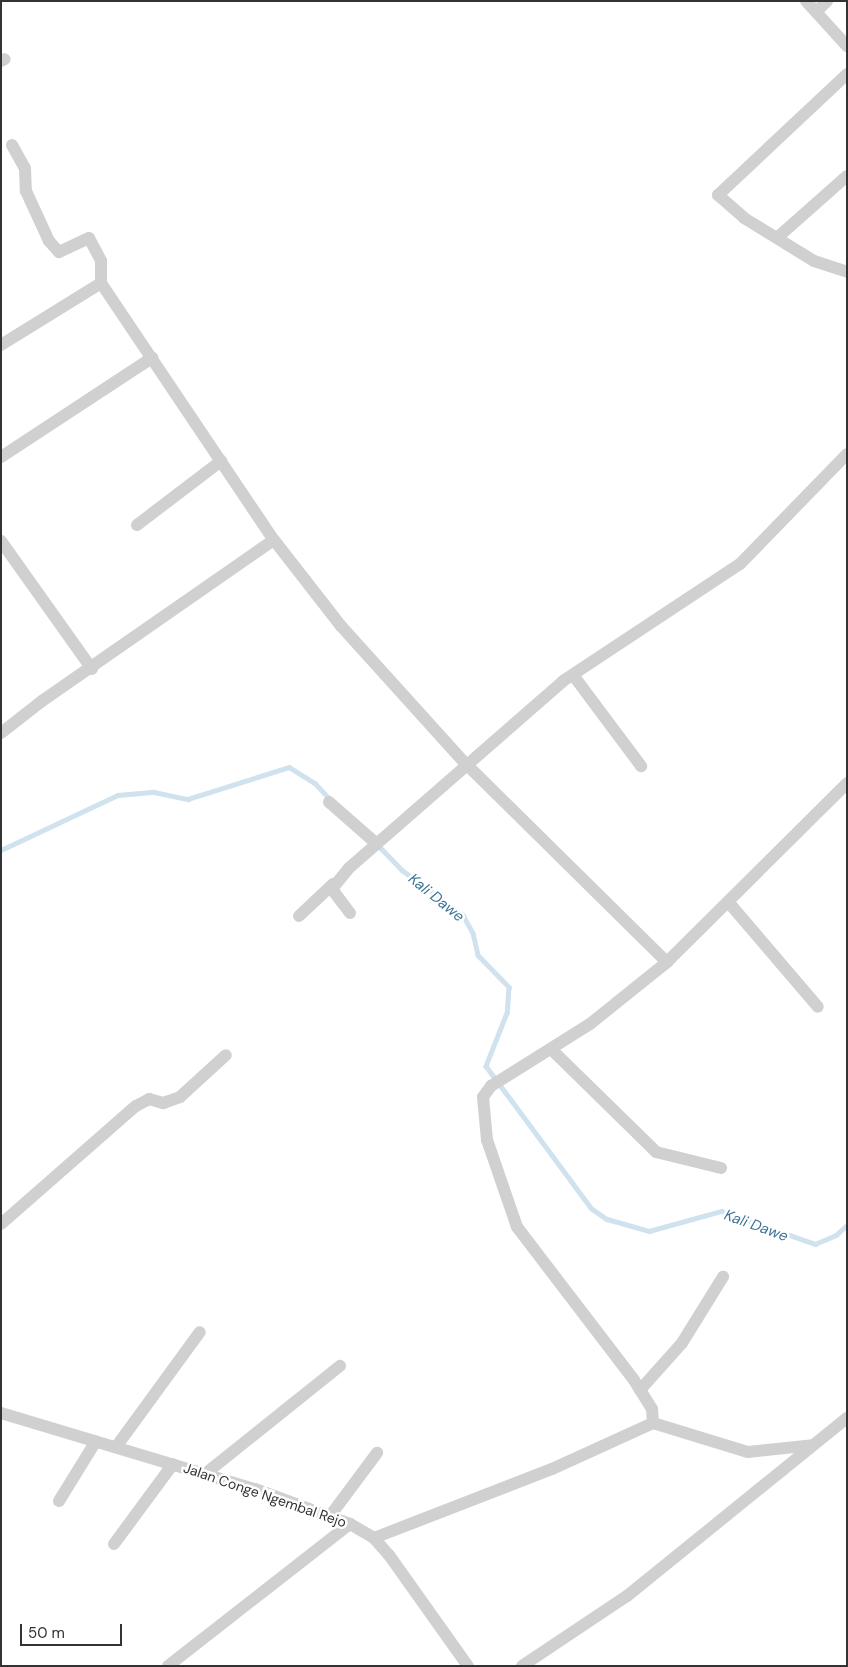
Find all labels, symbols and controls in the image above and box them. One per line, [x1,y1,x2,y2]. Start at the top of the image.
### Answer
water label: Kali Dawe [405,870,467,926]
water label: Kali Dawe [722,1206,790,1246]
street label: Jalan Conge Ngembal Rejo [181,1459,349,1531]
scale bar [22,1614,125,1646]
text: 50 m [28,1623,65,1643]

